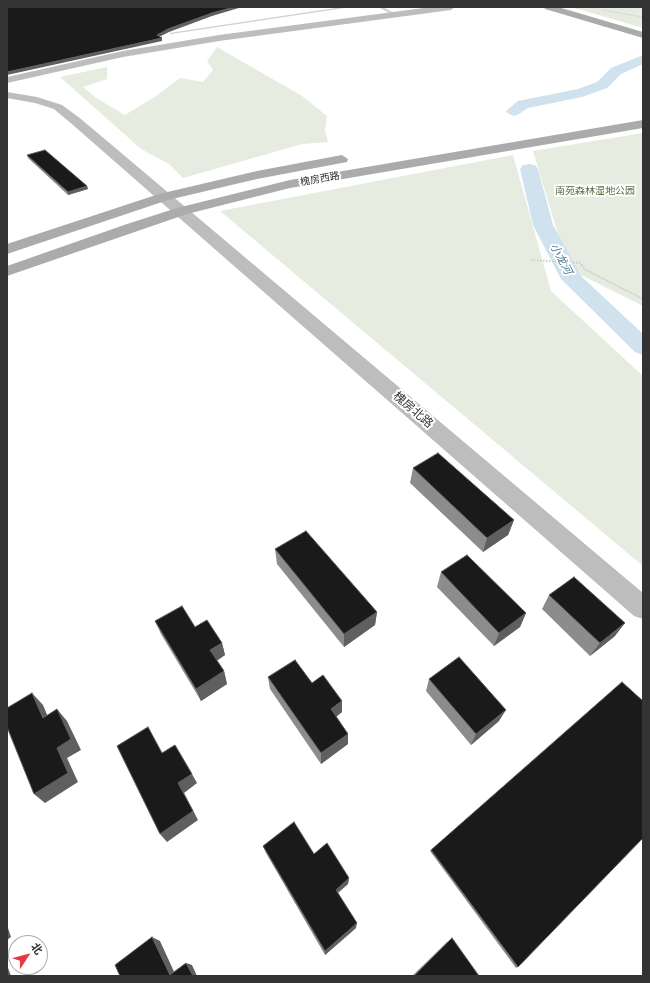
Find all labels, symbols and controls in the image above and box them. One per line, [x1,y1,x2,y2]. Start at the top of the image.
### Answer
street label: 槐房西路 [299,170,341,188]
park label: 南苑森林湿地公园 [555,185,635,197]
water label: 小龙河 [547,241,575,277]
street label: 槐房北路 [390,389,436,431]
north arrow [8,935,48,975]
text: 北 [28,940,46,957]

